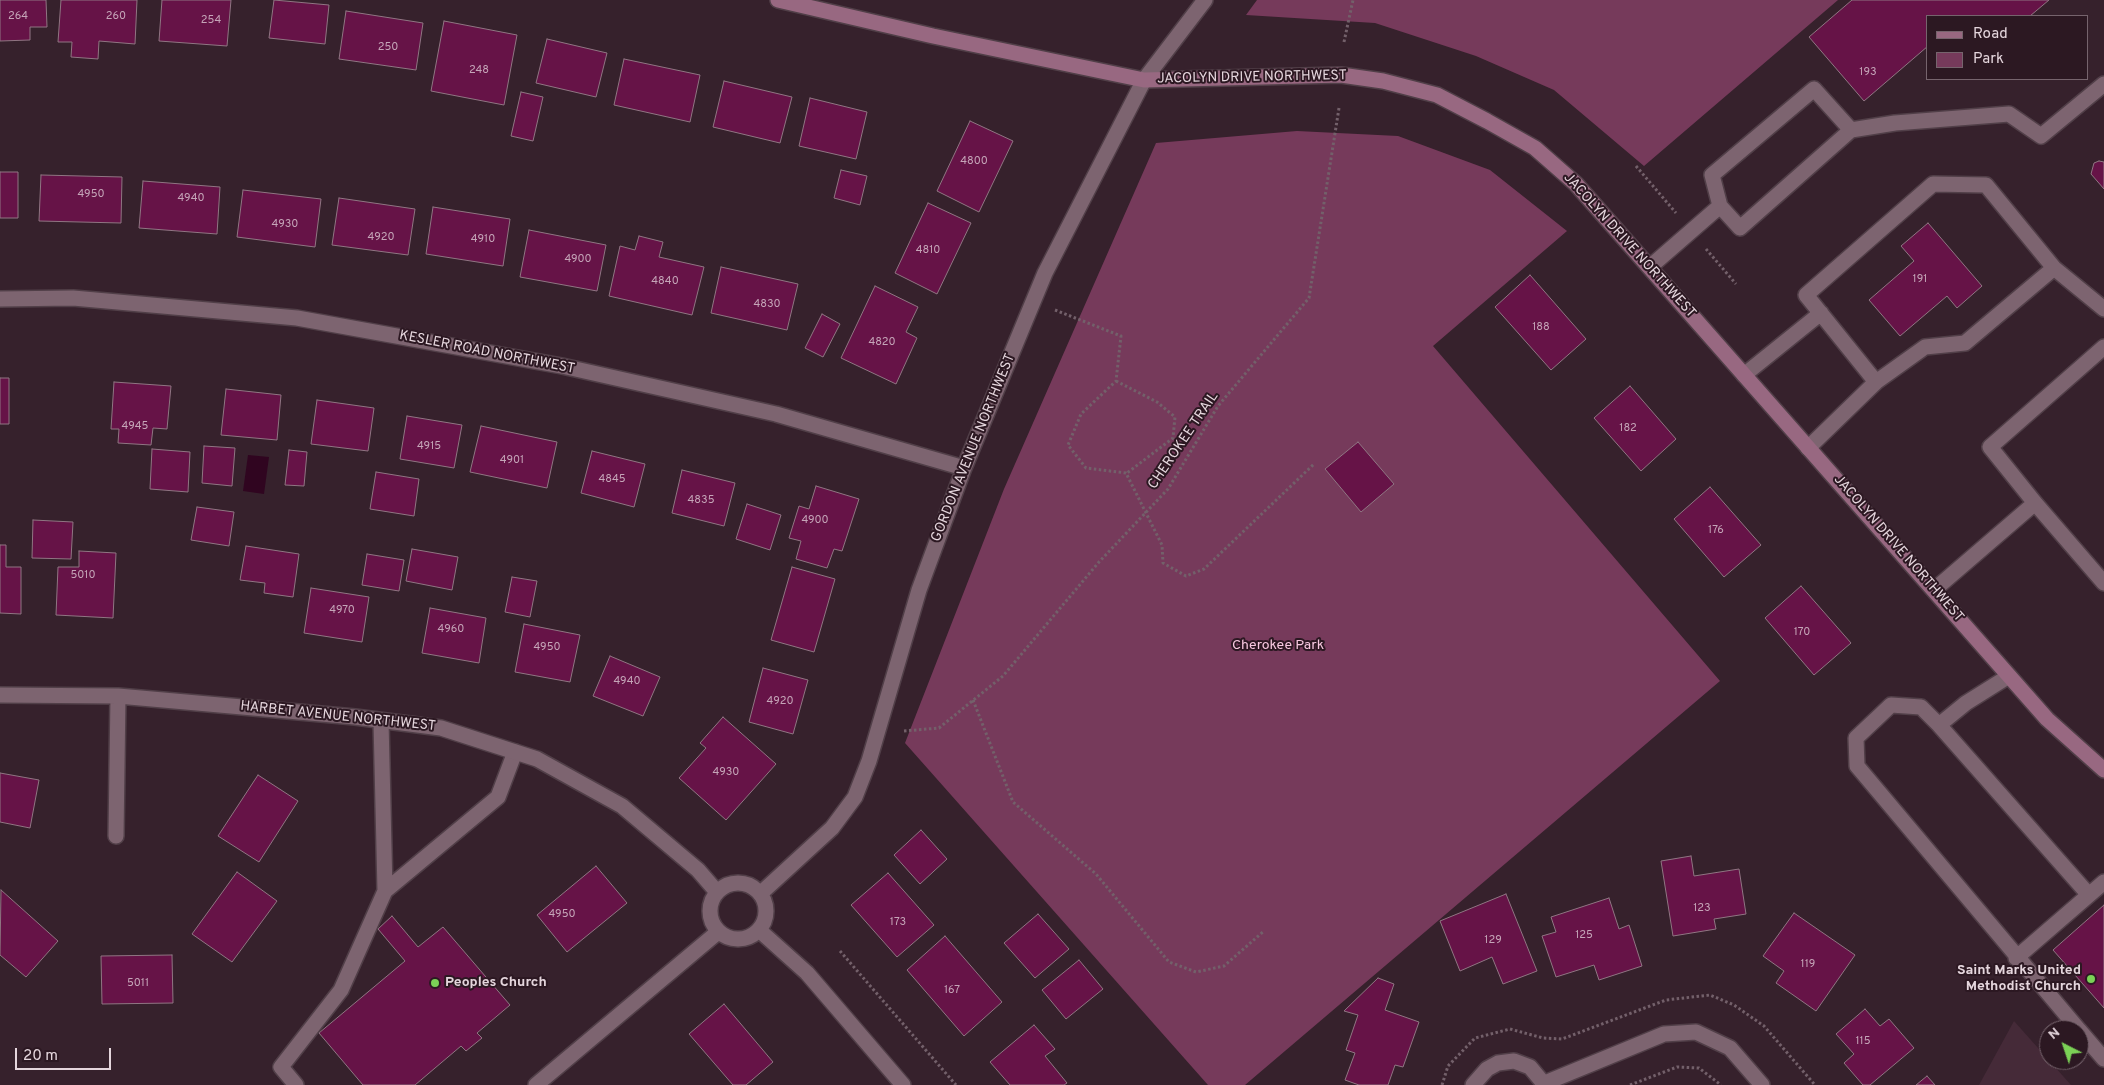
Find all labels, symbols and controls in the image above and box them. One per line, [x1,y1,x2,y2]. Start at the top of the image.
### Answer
house number: 264 [8,10,28,24]
house number: 260 [106,10,126,24]
house number: 254 [201,14,221,28]
legend [1926,15,2089,80]
text: Road [1973,25,2008,44]
house number: 250 [378,41,398,55]
text: Park [1973,50,2004,69]
house number: 248 [469,64,489,78]
house number: 193 [1859,66,1877,80]
street label: JACOLYN DRIVE NORTHWEST [1157,68,1347,88]
house number: 4800 [960,155,988,169]
street label: JACOLYN DRIVE NORTHWEST [1559,170,1699,322]
house number: 4950 [77,188,105,202]
house number: 4940 [177,192,205,206]
house number: 4930 [272,218,298,232]
house number: 4920 [367,231,395,245]
house number: 4910 [471,233,495,247]
house number: 4810 [916,244,940,258]
house number: 4900 [564,253,592,267]
house number: 191 [1913,273,1927,287]
house number: 4840 [651,275,679,289]
house number: 4830 [753,298,781,312]
house number: 188 [1532,321,1550,335]
street label: KESLER ROAD NORTHWEST [398,328,576,378]
house number: 4820 [868,336,896,350]
street label: GORDON AVENUE NORTHWEST [928,351,1020,545]
street label: CHEROKEE TRAIL [1145,389,1223,493]
house number: 4945 [122,420,148,434]
house number: 182 [1619,422,1637,436]
house number: 4915 [417,440,441,454]
house number: 4901 [500,454,524,468]
street label: JACOLYN DRIVE NORTHWEST [1829,472,1967,626]
house number: 4845 [598,473,626,487]
house number: 4835 [687,494,715,508]
house number: 4900 [801,514,829,528]
house number: 176 [1708,524,1724,538]
house number: 5010 [70,569,96,583]
house number: 4970 [329,604,355,618]
house number: 4960 [438,623,464,637]
house number: 170 [1794,626,1810,640]
park label: Cherokee Park [1232,638,1324,654]
house number: 4950 [533,641,561,655]
house number: 4940 [613,675,641,689]
house number: 4920 [766,695,794,709]
street label: HARBET AVENUE NORTHWEST [239,698,437,736]
house number: 4930 [713,766,739,780]
house number: 123 [1693,902,1711,916]
house number: 4950 [548,908,576,922]
house number: 173 [890,916,906,930]
house number: 125 [1575,929,1593,943]
house number: 129 [1484,934,1502,948]
house number: 119 [1801,958,1815,972]
place label: Saint Marks United Methodist Church [1957,963,2081,996]
marker: Saint Marks United Methodist Church [2085,973,2097,985]
place label: Peoples Church [445,975,547,991]
house number: 5011 [127,977,149,991]
marker: Peoples Church [429,977,441,989]
house number: 167 [944,984,960,998]
north arrow [2039,1020,2089,1070]
text: N [2045,1024,2064,1044]
house number: 115 [1855,1035,1871,1049]
scale bar [18,1038,114,1070]
text: 20 m [23,1047,58,1066]

